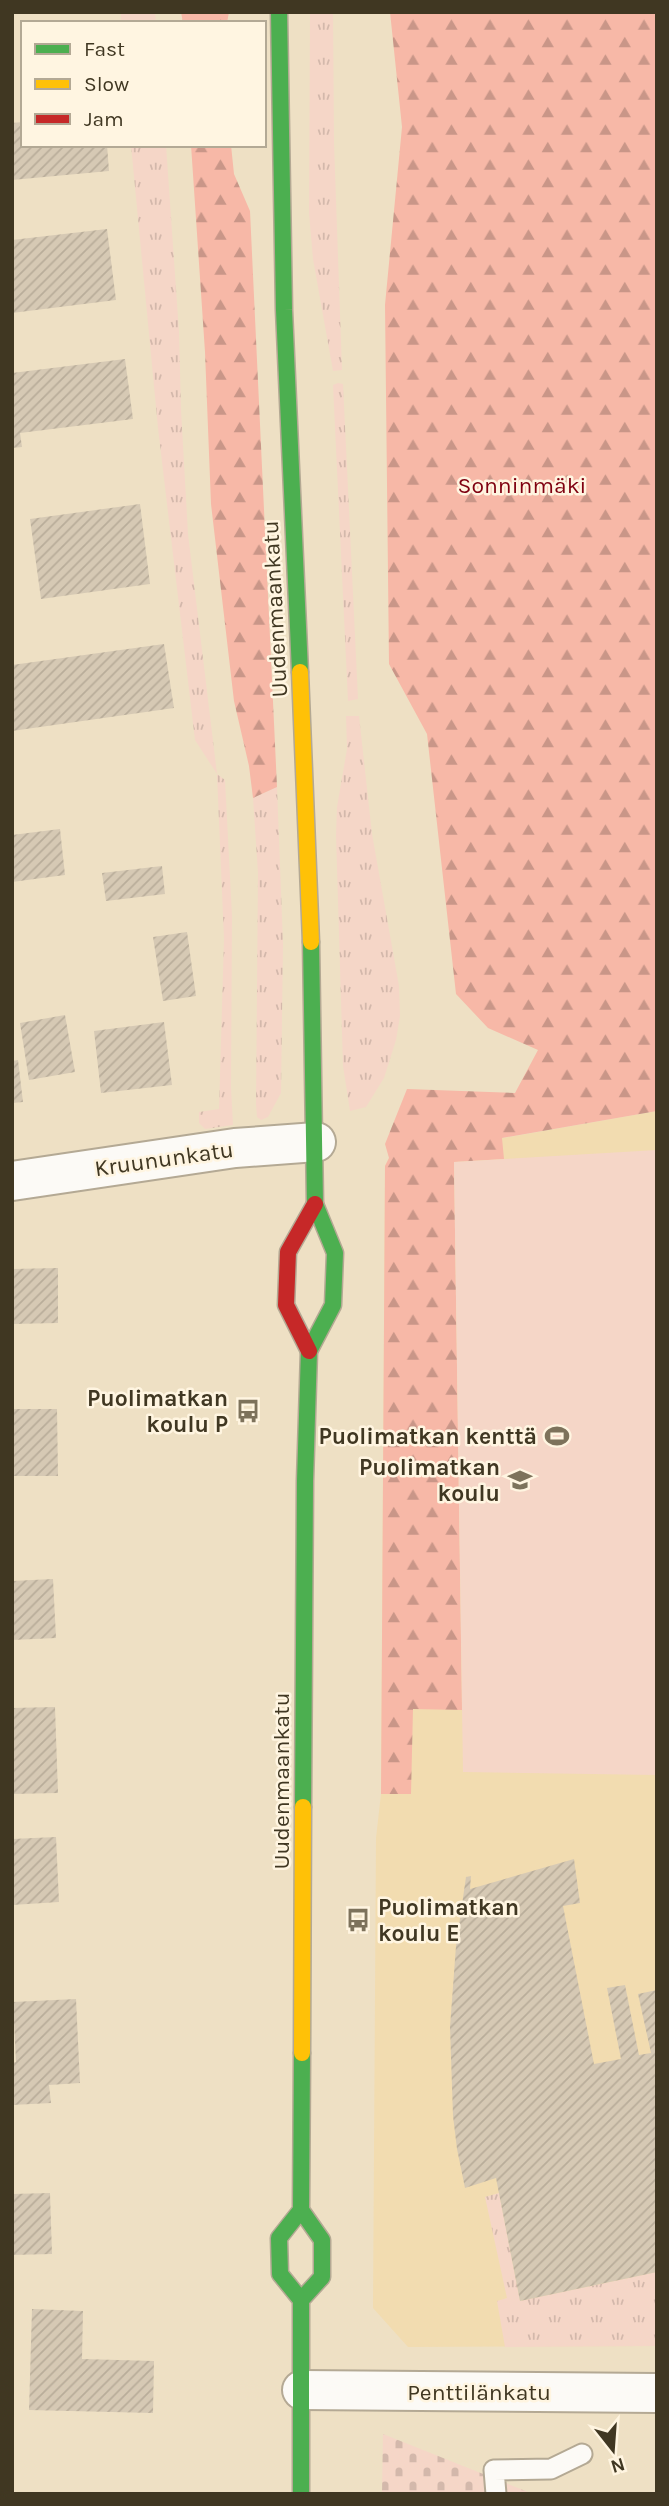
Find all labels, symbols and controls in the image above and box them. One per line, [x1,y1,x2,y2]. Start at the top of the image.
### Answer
legend [21,21,266,147]
text: Fast [84,37,125,61]
text: Slow [84,72,129,96]
text: Jam [84,107,124,131]
park label: Sonninmäki [458,472,586,499]
street label: Uudenmaankatu [257,520,293,698]
street label: Kruununkatu [93,1136,235,1182]
place label: Puolimatkan koulu P [87,1385,228,1438]
bus stop icon: Puolimatkan koulu P [234,1397,262,1425]
sports icon: Puolimatkan kenttä [543,1422,571,1450]
place label: Puolimatkan kenttä [318,1423,537,1450]
place label: Puolimatkan koulu [359,1454,500,1507]
school or university icon: Puolimatkan koulu [506,1466,534,1494]
street label: Uudenmaankatu [268,1692,295,1870]
place label: Puolimatkan koulu E [378,1894,519,1947]
bus stop icon: Puolimatkan koulu E [344,1906,372,1934]
street label: Penttilänkatu [407,2379,551,2406]
north arrow [578,2415,648,2485]
text: N [608,2453,627,2478]

